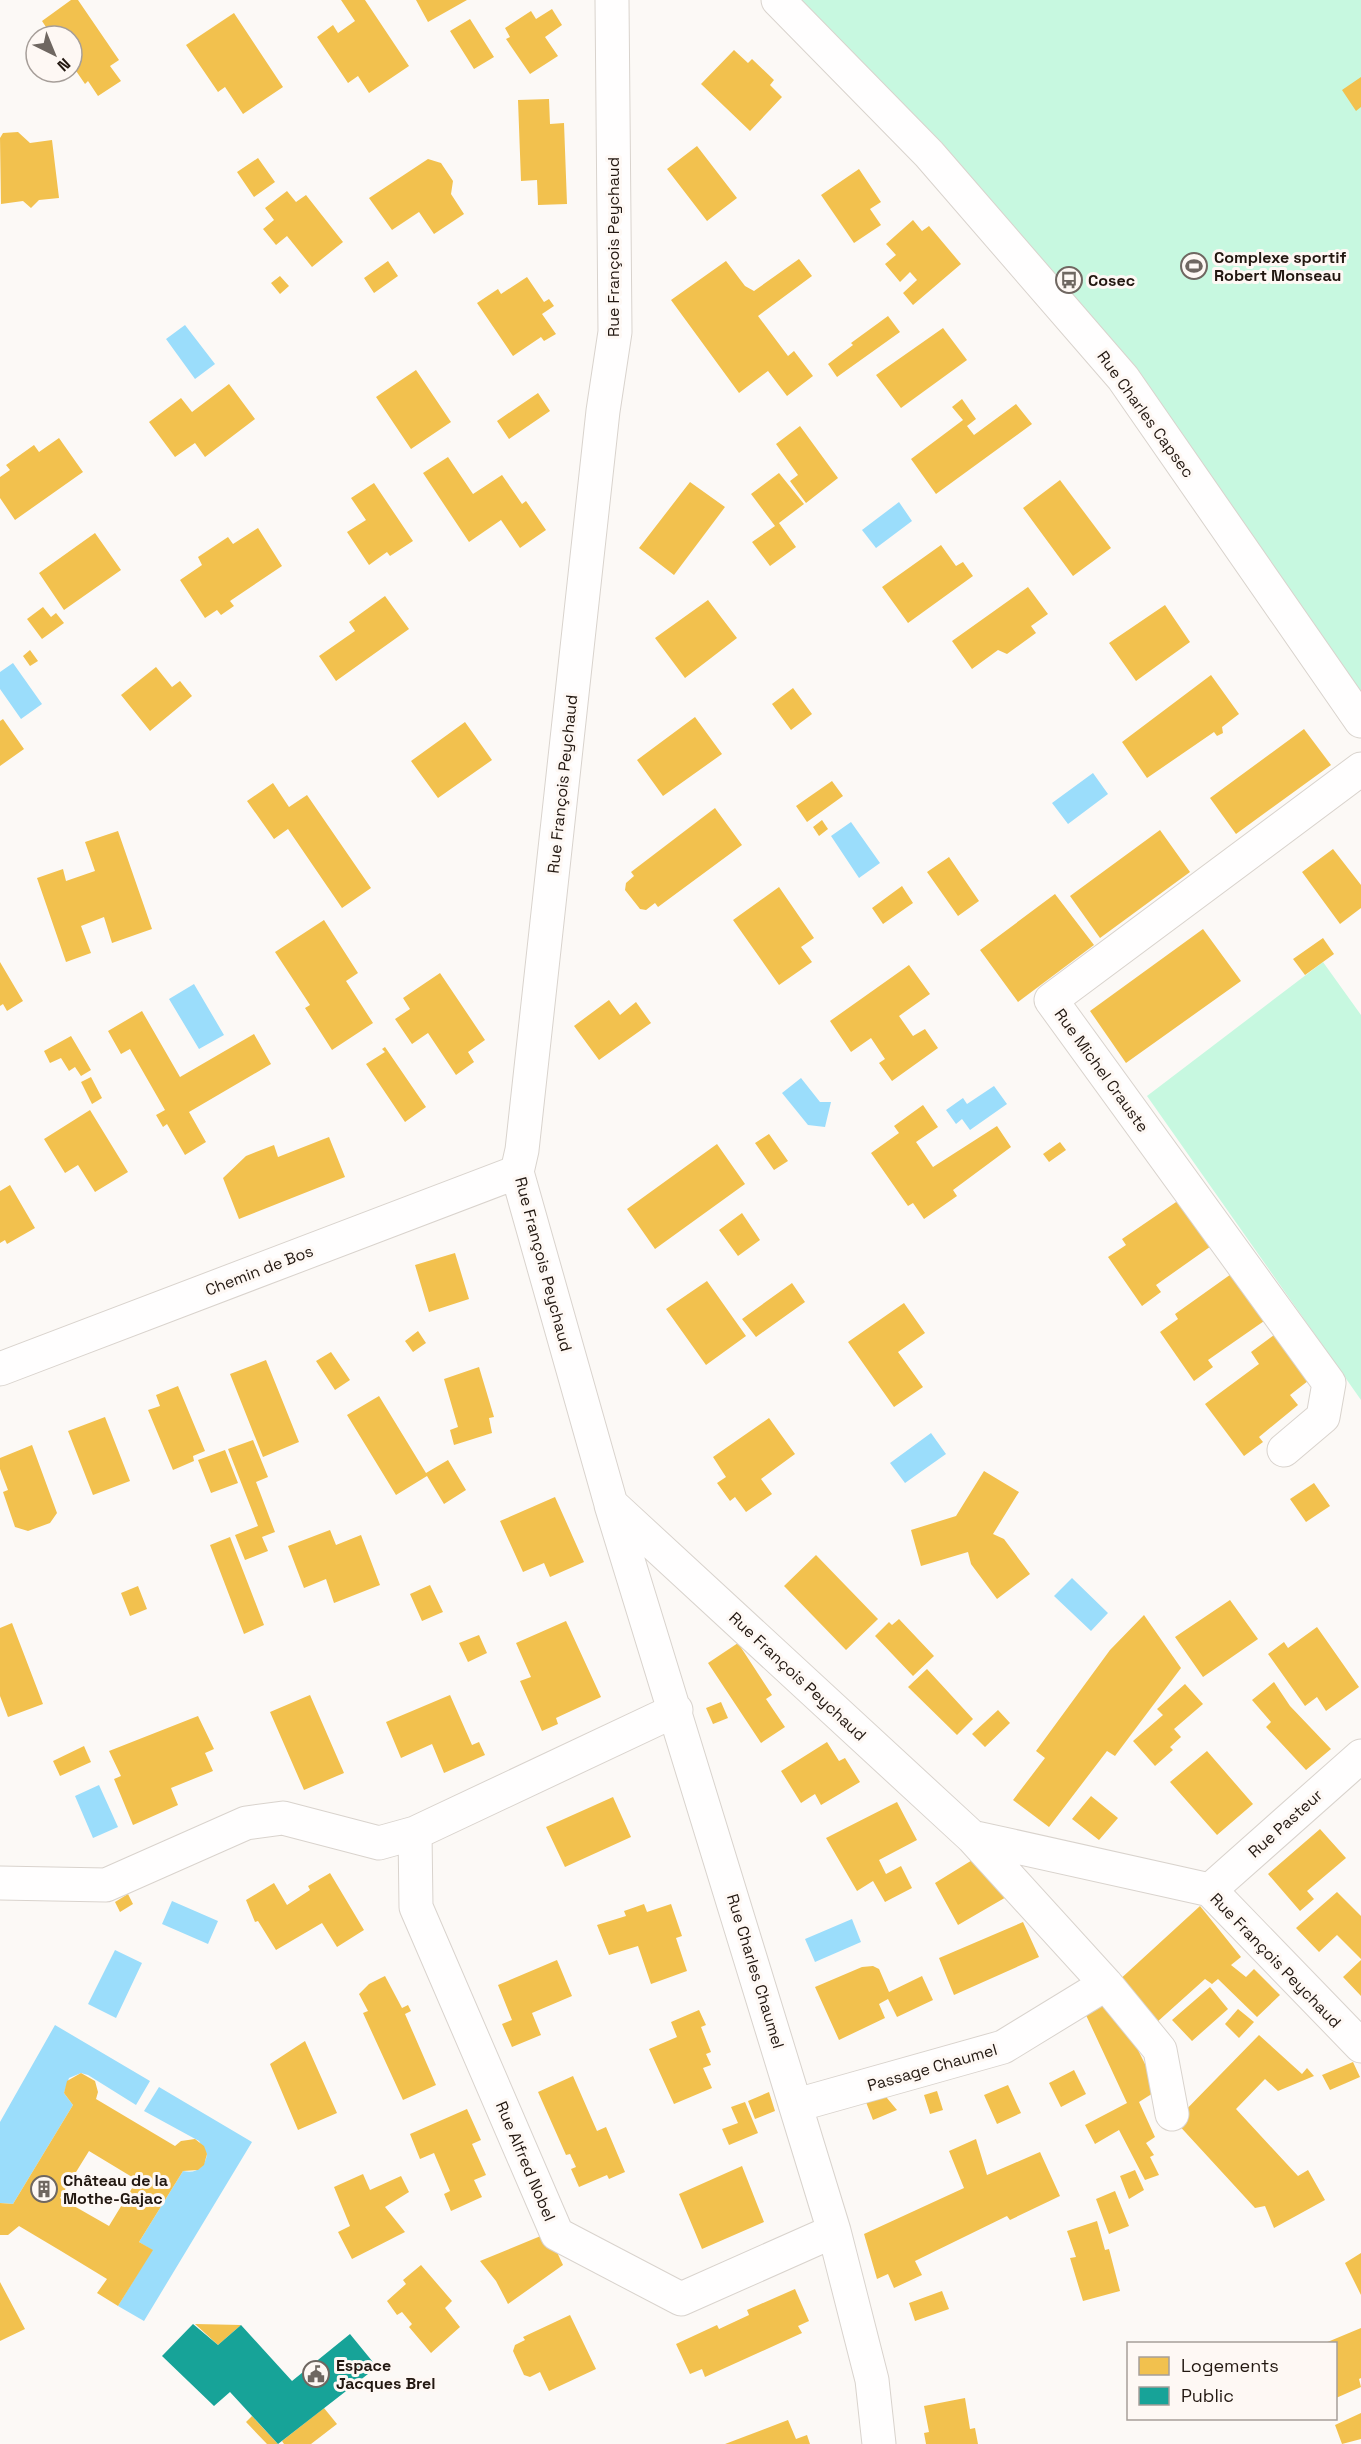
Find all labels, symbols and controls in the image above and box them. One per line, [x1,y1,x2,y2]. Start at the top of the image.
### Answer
north arrow [24,24,84,84]
text: N [53,53,75,76]
street label: Rue François Peychaud [603,157,624,337]
place label: Complexe sportif Robert Monseau [1214,247,1346,286]
sports icon: Complexe sportif Robert Monseau [1179,251,1209,281]
bus stop icon: Cosec [1054,265,1084,295]
place label: Cosec [1088,270,1135,291]
street label: Rue Charles Capsec [1092,347,1199,482]
street label: Rue François Peychaud [543,693,582,875]
street label: Rue Michel Crauste [1050,1004,1154,1136]
street label: Rue François Peychaud [510,1175,577,1354]
street label: Chemin de Bos [202,1240,316,1301]
street label: Rue François Peychaud [725,1607,871,1745]
street label: Rue Pasteur [1244,1785,1327,1862]
street label: Rue François Peychaud [1206,1888,1346,2032]
street label: Rue Charles Chaumel [722,1891,789,2051]
street label: Passage Chaumel [865,2039,1000,2096]
street label: Rue Alfred Nobel [491,2098,560,2224]
place label: Château de la Mothe-Gajac [63,2170,168,2209]
building icon: Château de la Mothe-Gajac [29,2174,59,2204]
legend [1127,2342,1337,2420]
text: Logements [1181,2354,1279,2377]
place label: Espace Jacques Brel [336,2355,436,2394]
public building icon: Espace Jacques Brel [301,2359,331,2389]
text: Public [1181,2384,1234,2407]

